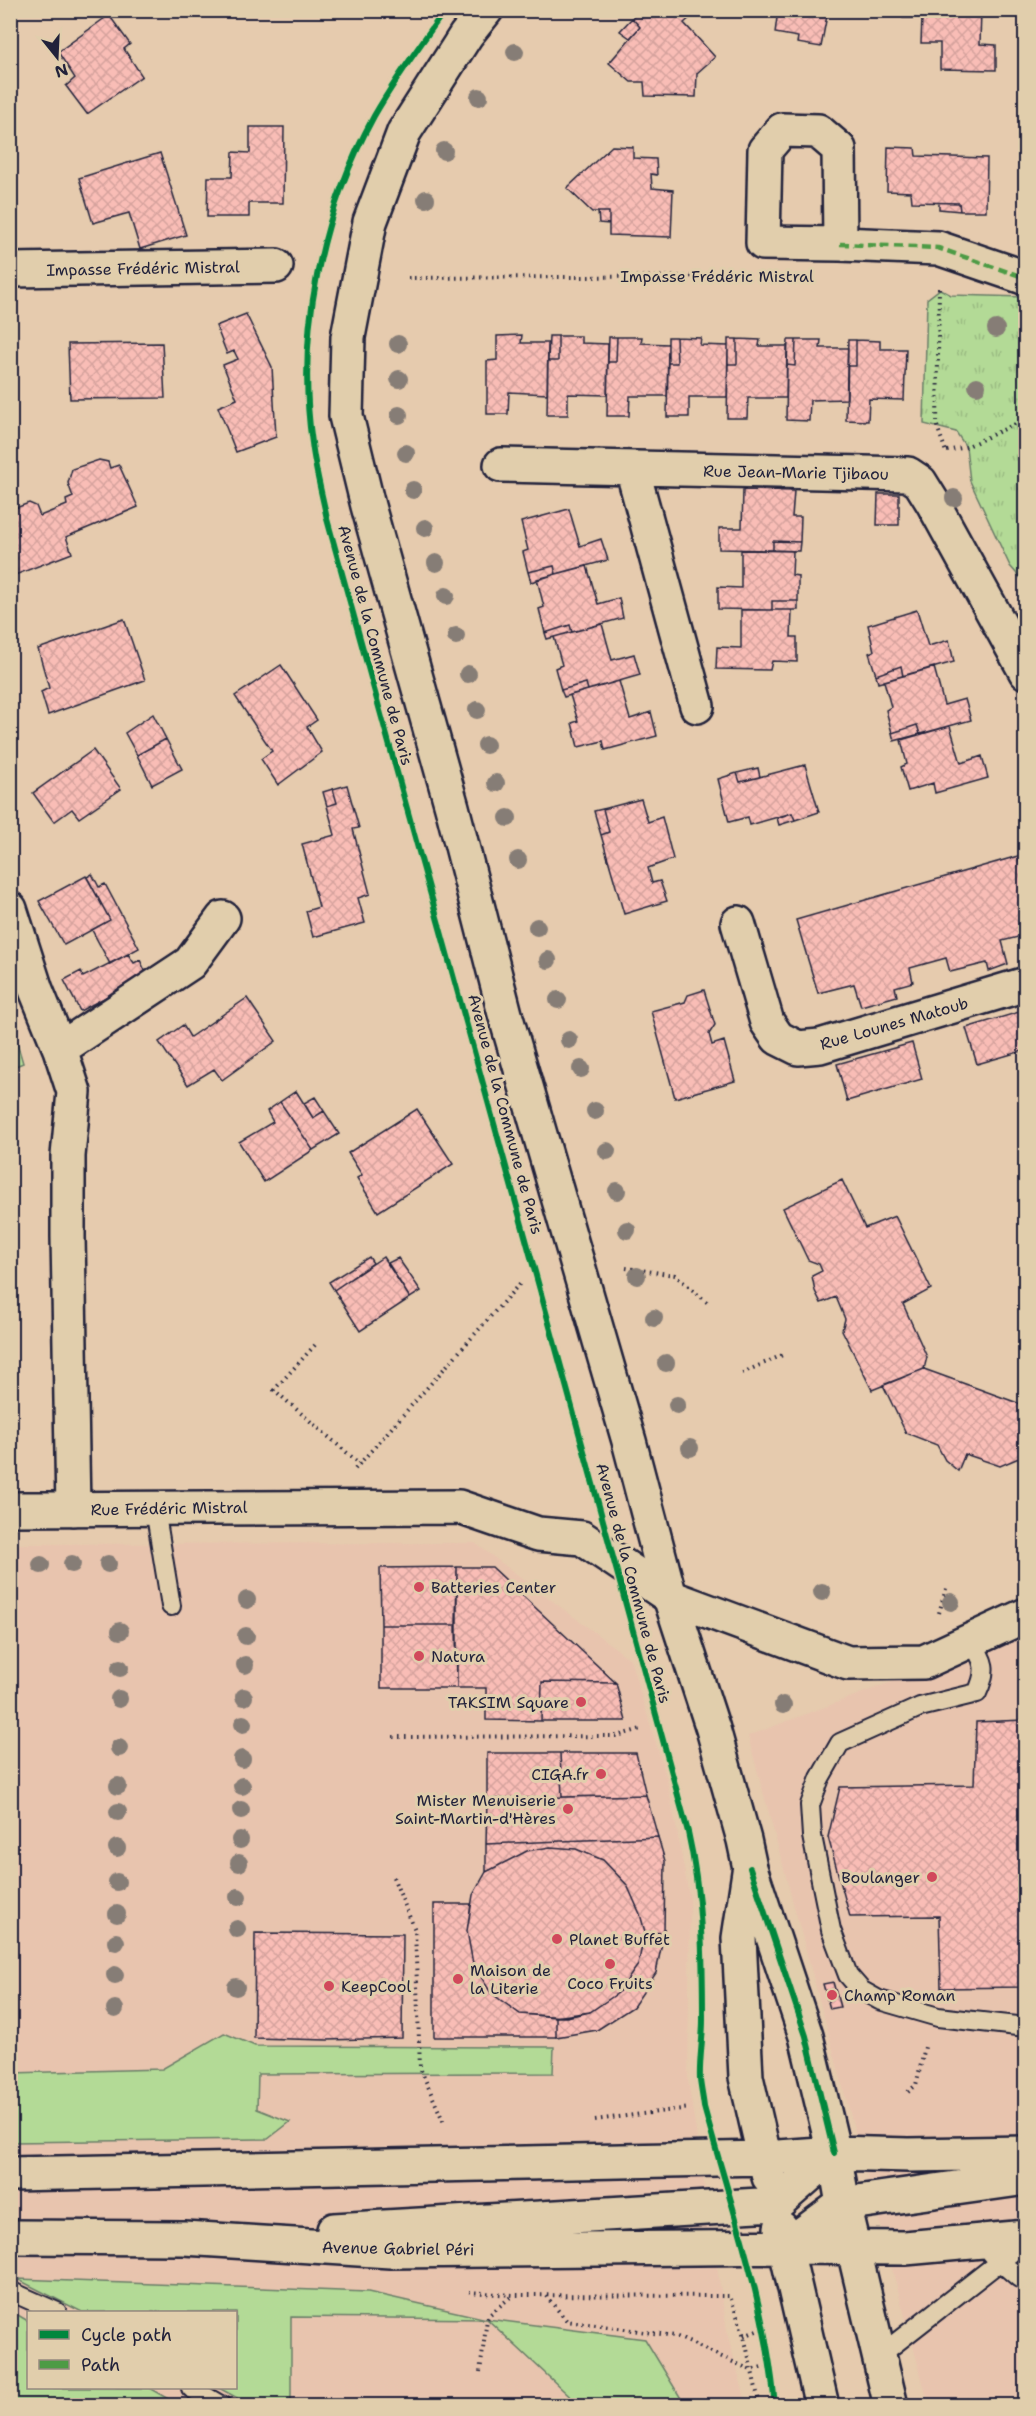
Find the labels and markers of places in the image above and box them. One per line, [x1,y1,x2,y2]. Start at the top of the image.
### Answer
place label: Batteries Center [431,1577,556,1598]
marker: Batteries Center [412,1580,426,1594]
place label: Natura [431,1646,485,1667]
marker: Natura [412,1649,426,1663]
place label: TAKSIM Square [448,1692,569,1713]
marker: TAKSIM Square [574,1695,588,1709]
place label: CIGA.fr [531,1764,589,1785]
marker: CIGA.fr [594,1767,608,1781]
place label: Mister Menuiserie Saint-Martin-d'Hères [395,1790,556,1829]
marker: Mister Menuiserie Saint-Martin-d'Hères [561,1802,575,1816]
place label: Boulanger [841,1867,920,1888]
marker: Boulanger [925,1870,939,1884]
place label: Planet Buffet [569,1929,670,1950]
marker: Planet Buffet [550,1932,564,1946]
marker: Coco Fruits [603,1957,617,1971]
place label: Maison de la Literie [470,1960,551,1999]
marker: Maison de la Literie [451,1972,465,1986]
place label: Coco Fruits [567,1973,653,1994]
place label: KeepCool [341,1976,411,1997]
marker: KeepCool [322,1979,336,1993]
place label: Champ Roman [844,1985,956,2006]
marker: Champ Roman [825,1988,839,2002]

